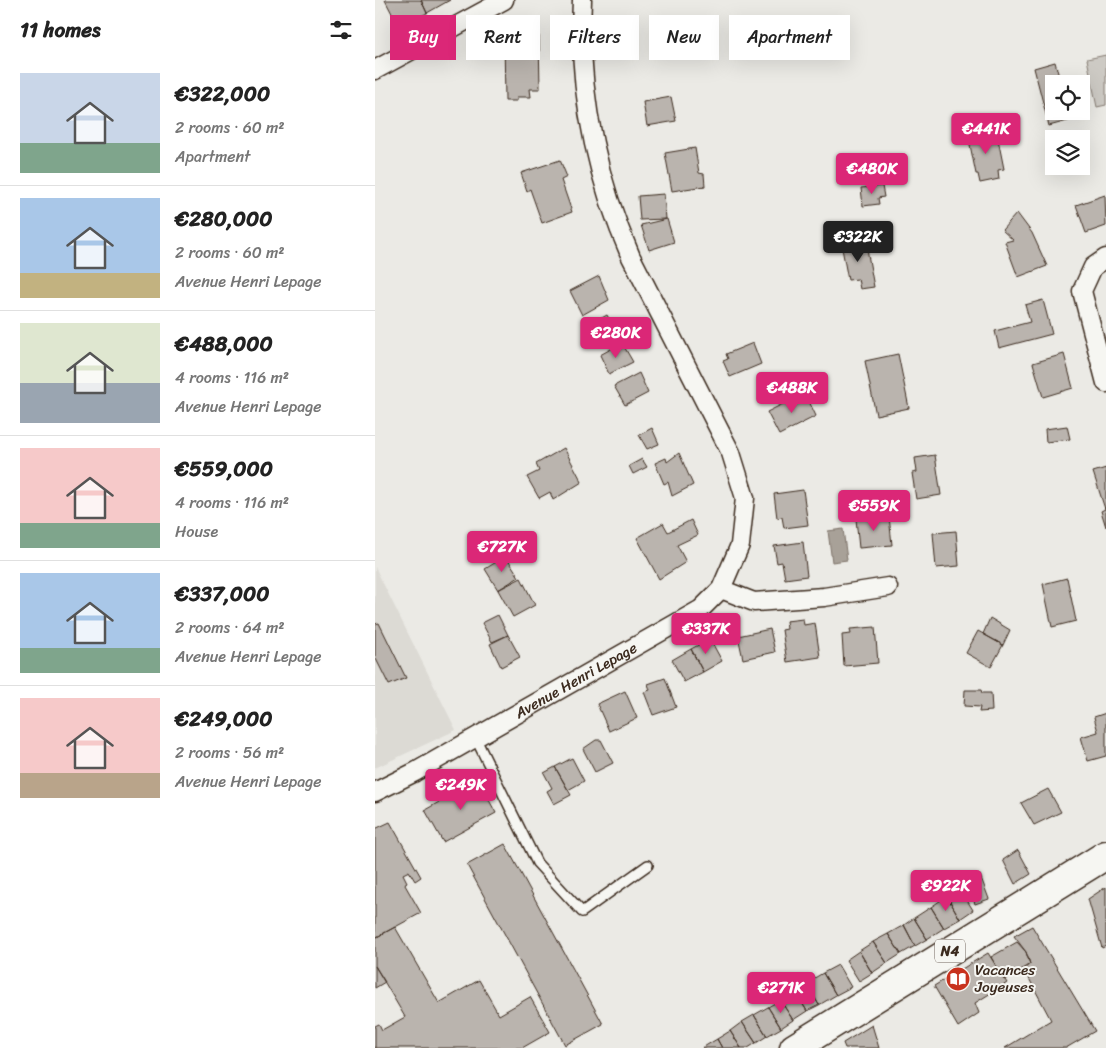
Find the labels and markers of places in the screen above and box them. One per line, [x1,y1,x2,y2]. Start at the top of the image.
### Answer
pin: €441K [951,112,1021,155]
pin: €480K [837,152,907,195]
pin: €322K [823,220,893,263]
pin: €280K [581,316,651,359]
pin: €488K [757,372,827,414]
pin: €559K [839,490,909,532]
pin: €727K [467,530,537,573]
pin: €337K [671,612,741,655]
pin: €249K [426,768,496,811]
pin: €922K [911,870,981,912]
place label: Vacances Joyeuses [974,957,1035,1000]
library icon: Vacances Joyeuses [945,966,971,992]
pin: €271K [746,972,816,1014]

